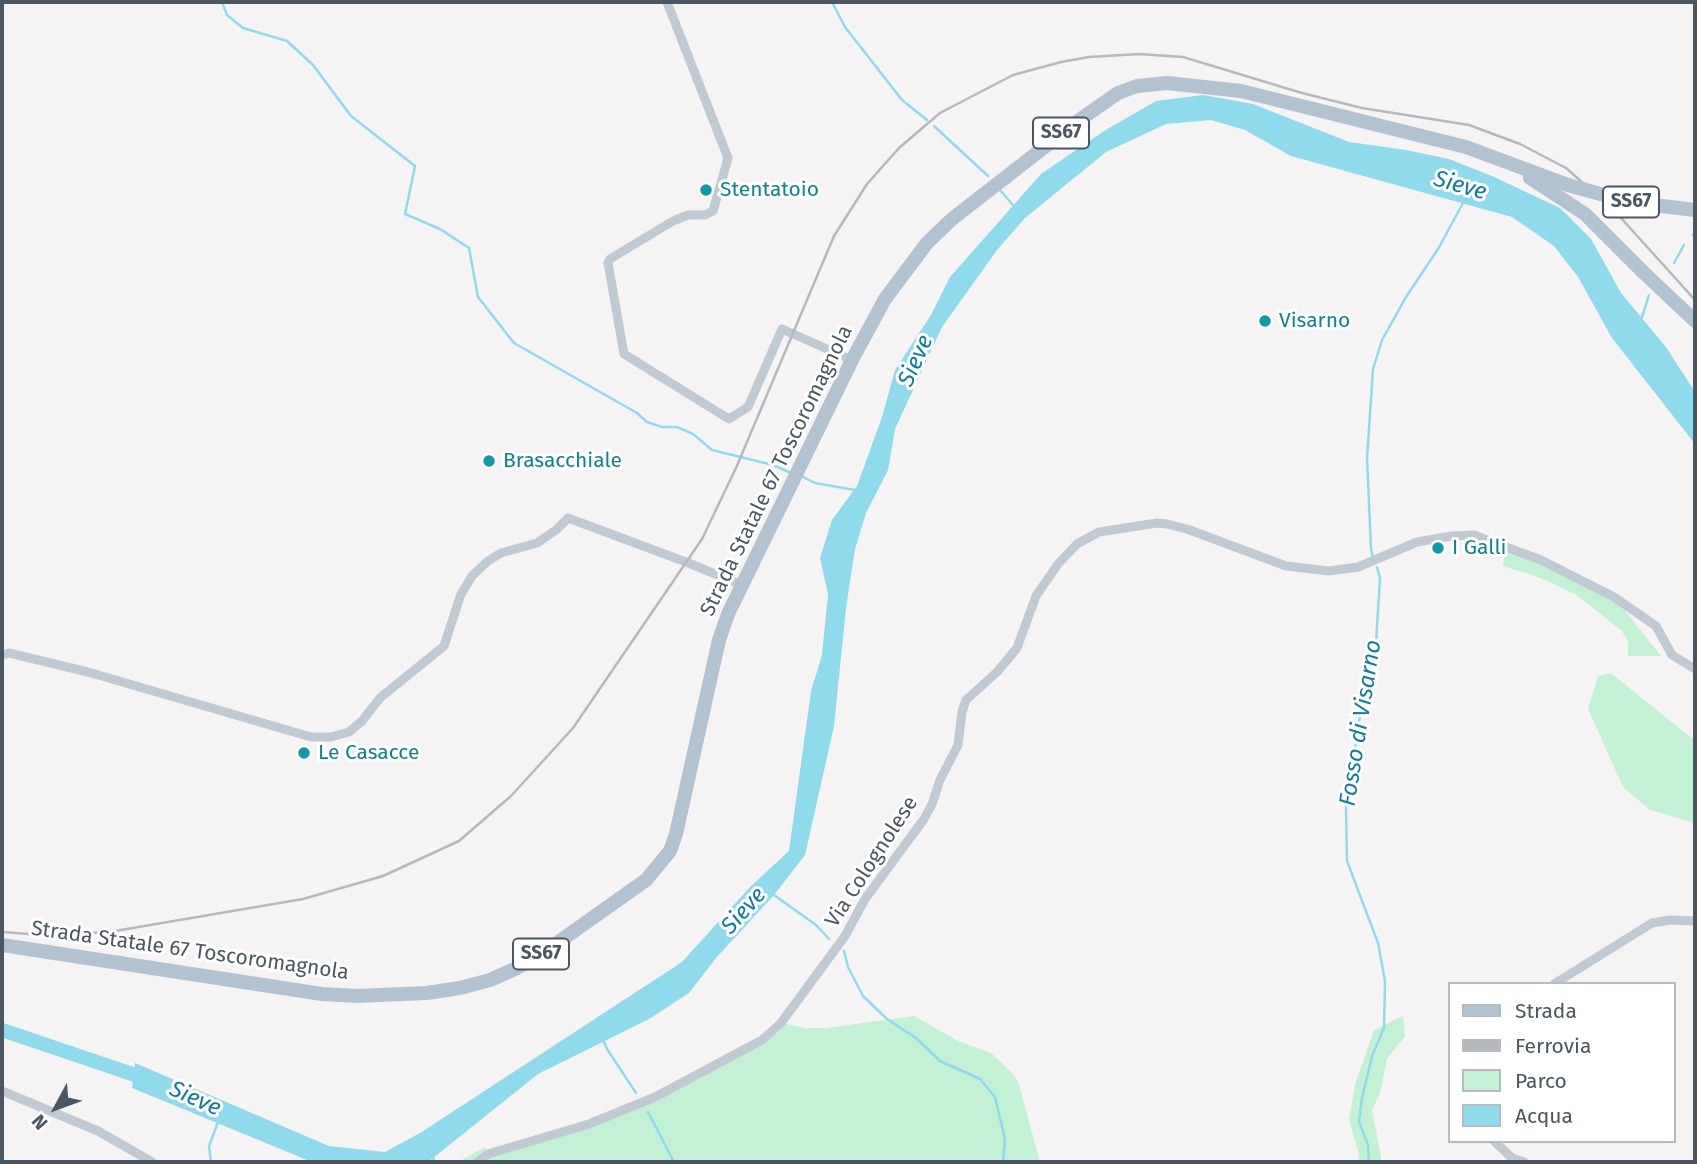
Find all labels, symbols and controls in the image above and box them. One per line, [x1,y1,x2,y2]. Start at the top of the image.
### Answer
road number: SS67 [1033,118,1089,148]
water label: Sieve [1430,165,1490,207]
place label: Stentatoio [720,177,819,203]
marker: Stentatoio [698,182,714,198]
road number: SS67 [1603,186,1659,218]
place label: Visarno [1279,308,1350,334]
marker: Visarno [1257,313,1273,329]
street label: Strada Statale 67 Toscoromagnola [695,321,859,621]
water label: Sieve [892,331,940,391]
place label: Brasacchiale [503,448,622,474]
marker: Brasacchiale [481,453,497,469]
place label: I Galli [1452,535,1506,561]
marker: I Galli [1430,540,1446,556]
water label: Fosso di Visarno [1334,638,1388,808]
place label: Le Casacce [318,740,419,766]
marker: Le Casacce [296,745,312,761]
street label: Via Colognolese [820,792,924,932]
water label: Sieve [716,882,772,940]
street label: Strada Statale 67 Toscoromagnola [30,916,350,986]
road number: SS67 [513,938,569,970]
legend [1448,982,1676,1143]
text: Strada [1515,998,1577,1024]
text: Ferrovia [1515,1033,1591,1059]
text: Parco [1515,1068,1567,1094]
north arrow [21,1073,91,1143]
water label: Sieve [165,1075,225,1123]
text: Acqua [1515,1103,1573,1129]
text: N [27,1110,53,1134]

